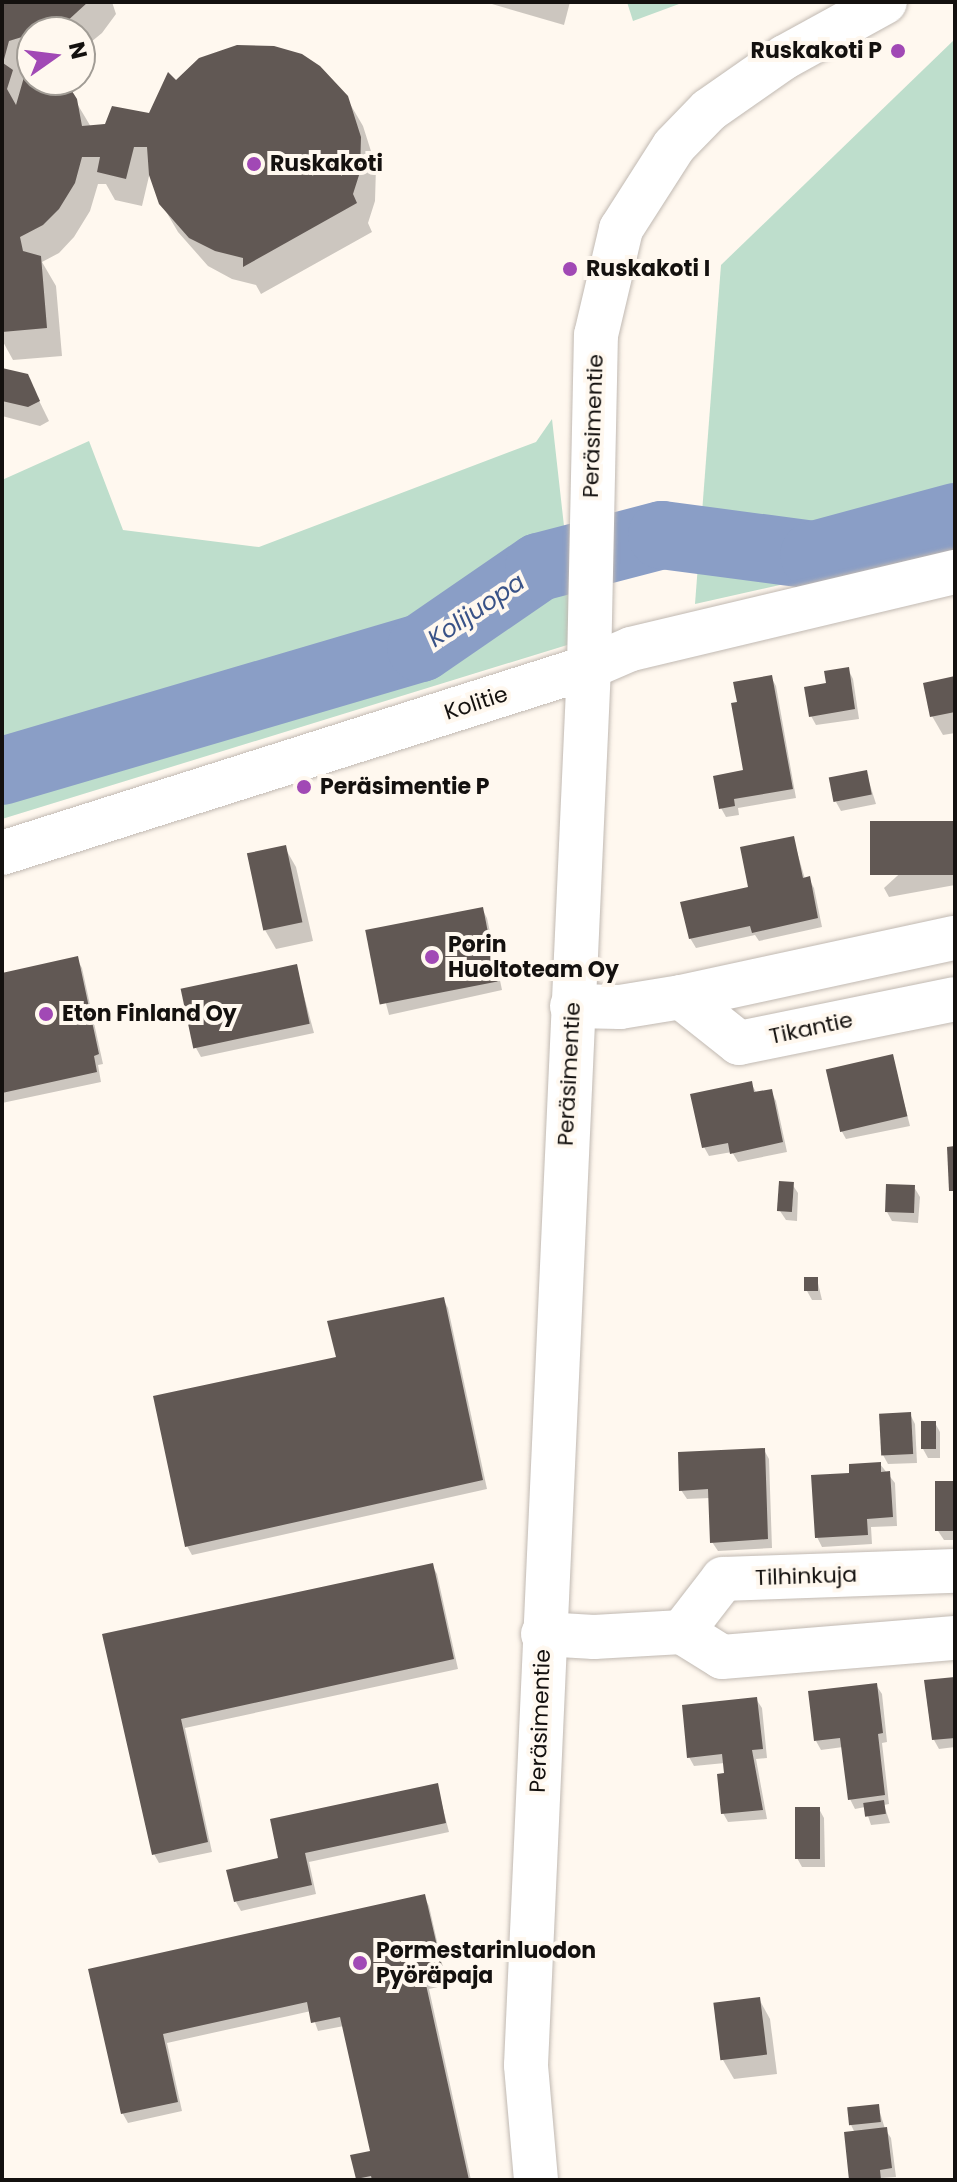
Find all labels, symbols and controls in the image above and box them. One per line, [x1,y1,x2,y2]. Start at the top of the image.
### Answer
north arrow [16,16,96,96]
place label: Ruskakoti P [751,38,882,64]
text: N [61,39,95,62]
marker: Ruskakoti P [889,42,907,60]
place label: Ruskakoti [270,151,383,177]
marker: Ruskakoti [245,155,263,173]
place label: Ruskakoti I [586,256,710,282]
marker: Ruskakoti I [561,260,579,278]
street label: Peräsimentie [577,354,609,498]
water label: Kolijuopa [422,567,530,653]
street label: Kolitie [441,680,511,726]
place label: Peräsimentie P [320,774,489,800]
marker: Peräsimentie P [295,778,313,796]
place label: Porin Huoltoteam Oy [448,931,619,982]
marker: Porin Huoltoteam Oy [423,948,441,966]
place label: Eton Finland Oy [62,1001,237,1027]
street label: Peräsimentie [552,1002,586,1146]
marker: Eton Finland Oy [37,1005,55,1023]
street label: Tikantie [767,1006,855,1050]
street label: Tilhinkuja [755,1561,857,1591]
street label: Peräsimentie [524,1649,556,1793]
place label: Pormestarinluodon Pyöräpaja [376,1937,596,1988]
marker: Pormestarinluodon Pyöräpaja [351,1954,369,1972]

